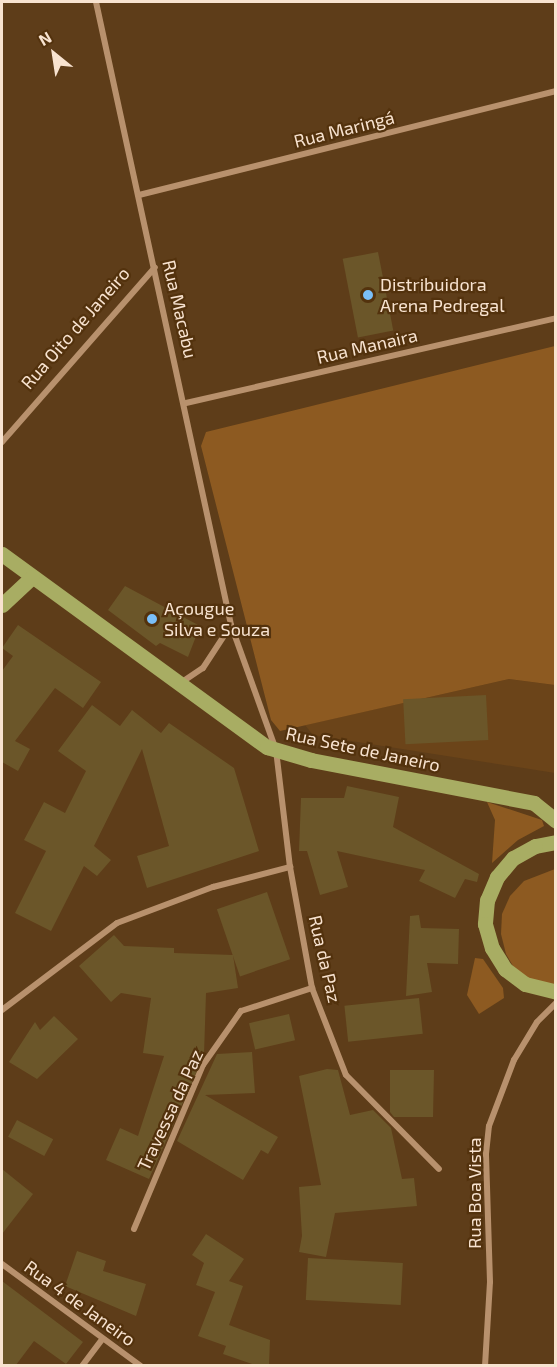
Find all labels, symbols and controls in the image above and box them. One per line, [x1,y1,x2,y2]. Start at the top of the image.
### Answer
north arrow [24,24,84,84]
text: N [35,27,55,49]
street label: Rua Maringá [291,106,397,152]
street label: Rua Macabu [158,258,202,360]
street label: Rua Oito de Janeiro [16,263,134,393]
place label: Distribuidora Arena Pedregal [380,274,505,316]
marker: Distribuidora Arena Pedregal [361,288,375,302]
street label: Rua Manaira [314,324,420,368]
place label: Açougue Silva e Souza [164,598,270,640]
marker: Açougue Silva e Souza [145,612,159,626]
street label: Rua Sete de Janeiro [284,722,442,776]
street label: Rua da Paz [304,913,346,1005]
street label: Travessa da Paz [133,1046,207,1174]
street label: Rua Boa Vista [463,1137,485,1249]
street label: Rua 4 de Janeiro [20,1255,140,1351]

